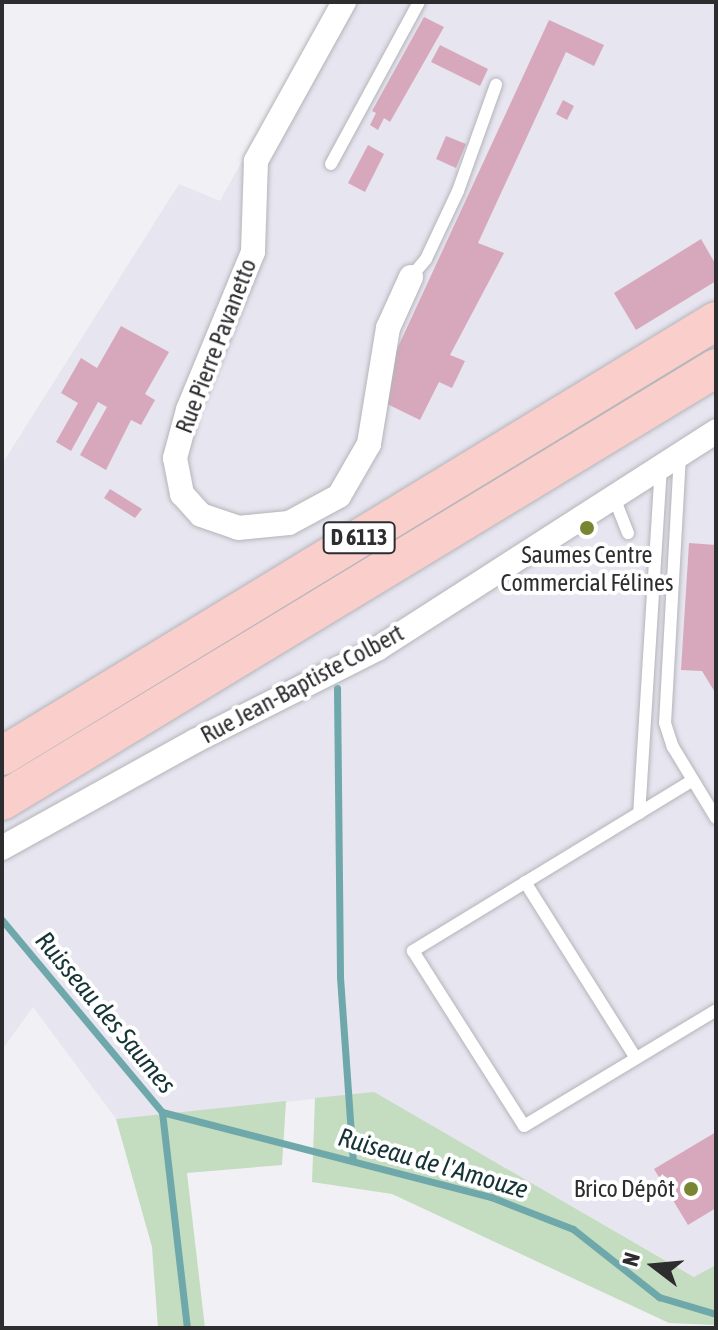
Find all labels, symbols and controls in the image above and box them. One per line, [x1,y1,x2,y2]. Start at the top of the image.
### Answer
street label: Rue Pierre Pavanetto [170,255,262,437]
marker: Saumes Centre Commercial Félines [578,519,596,537]
road number: D 6113 [321,520,397,556]
place label: Saumes Centre Commercial Félines [501,541,673,597]
street label: Rue Jean-Baptiste Colbert [196,618,408,750]
water label: Ruisseau des Saumes [28,926,182,1100]
water label: Ruiseau de l'Amouze [334,1122,532,1206]
place label: Brico Dépôt [574,1175,675,1203]
marker: Brico Dépôt [682,1180,700,1198]
north arrow [614,1226,694,1306]
text: N [617,1250,645,1269]

